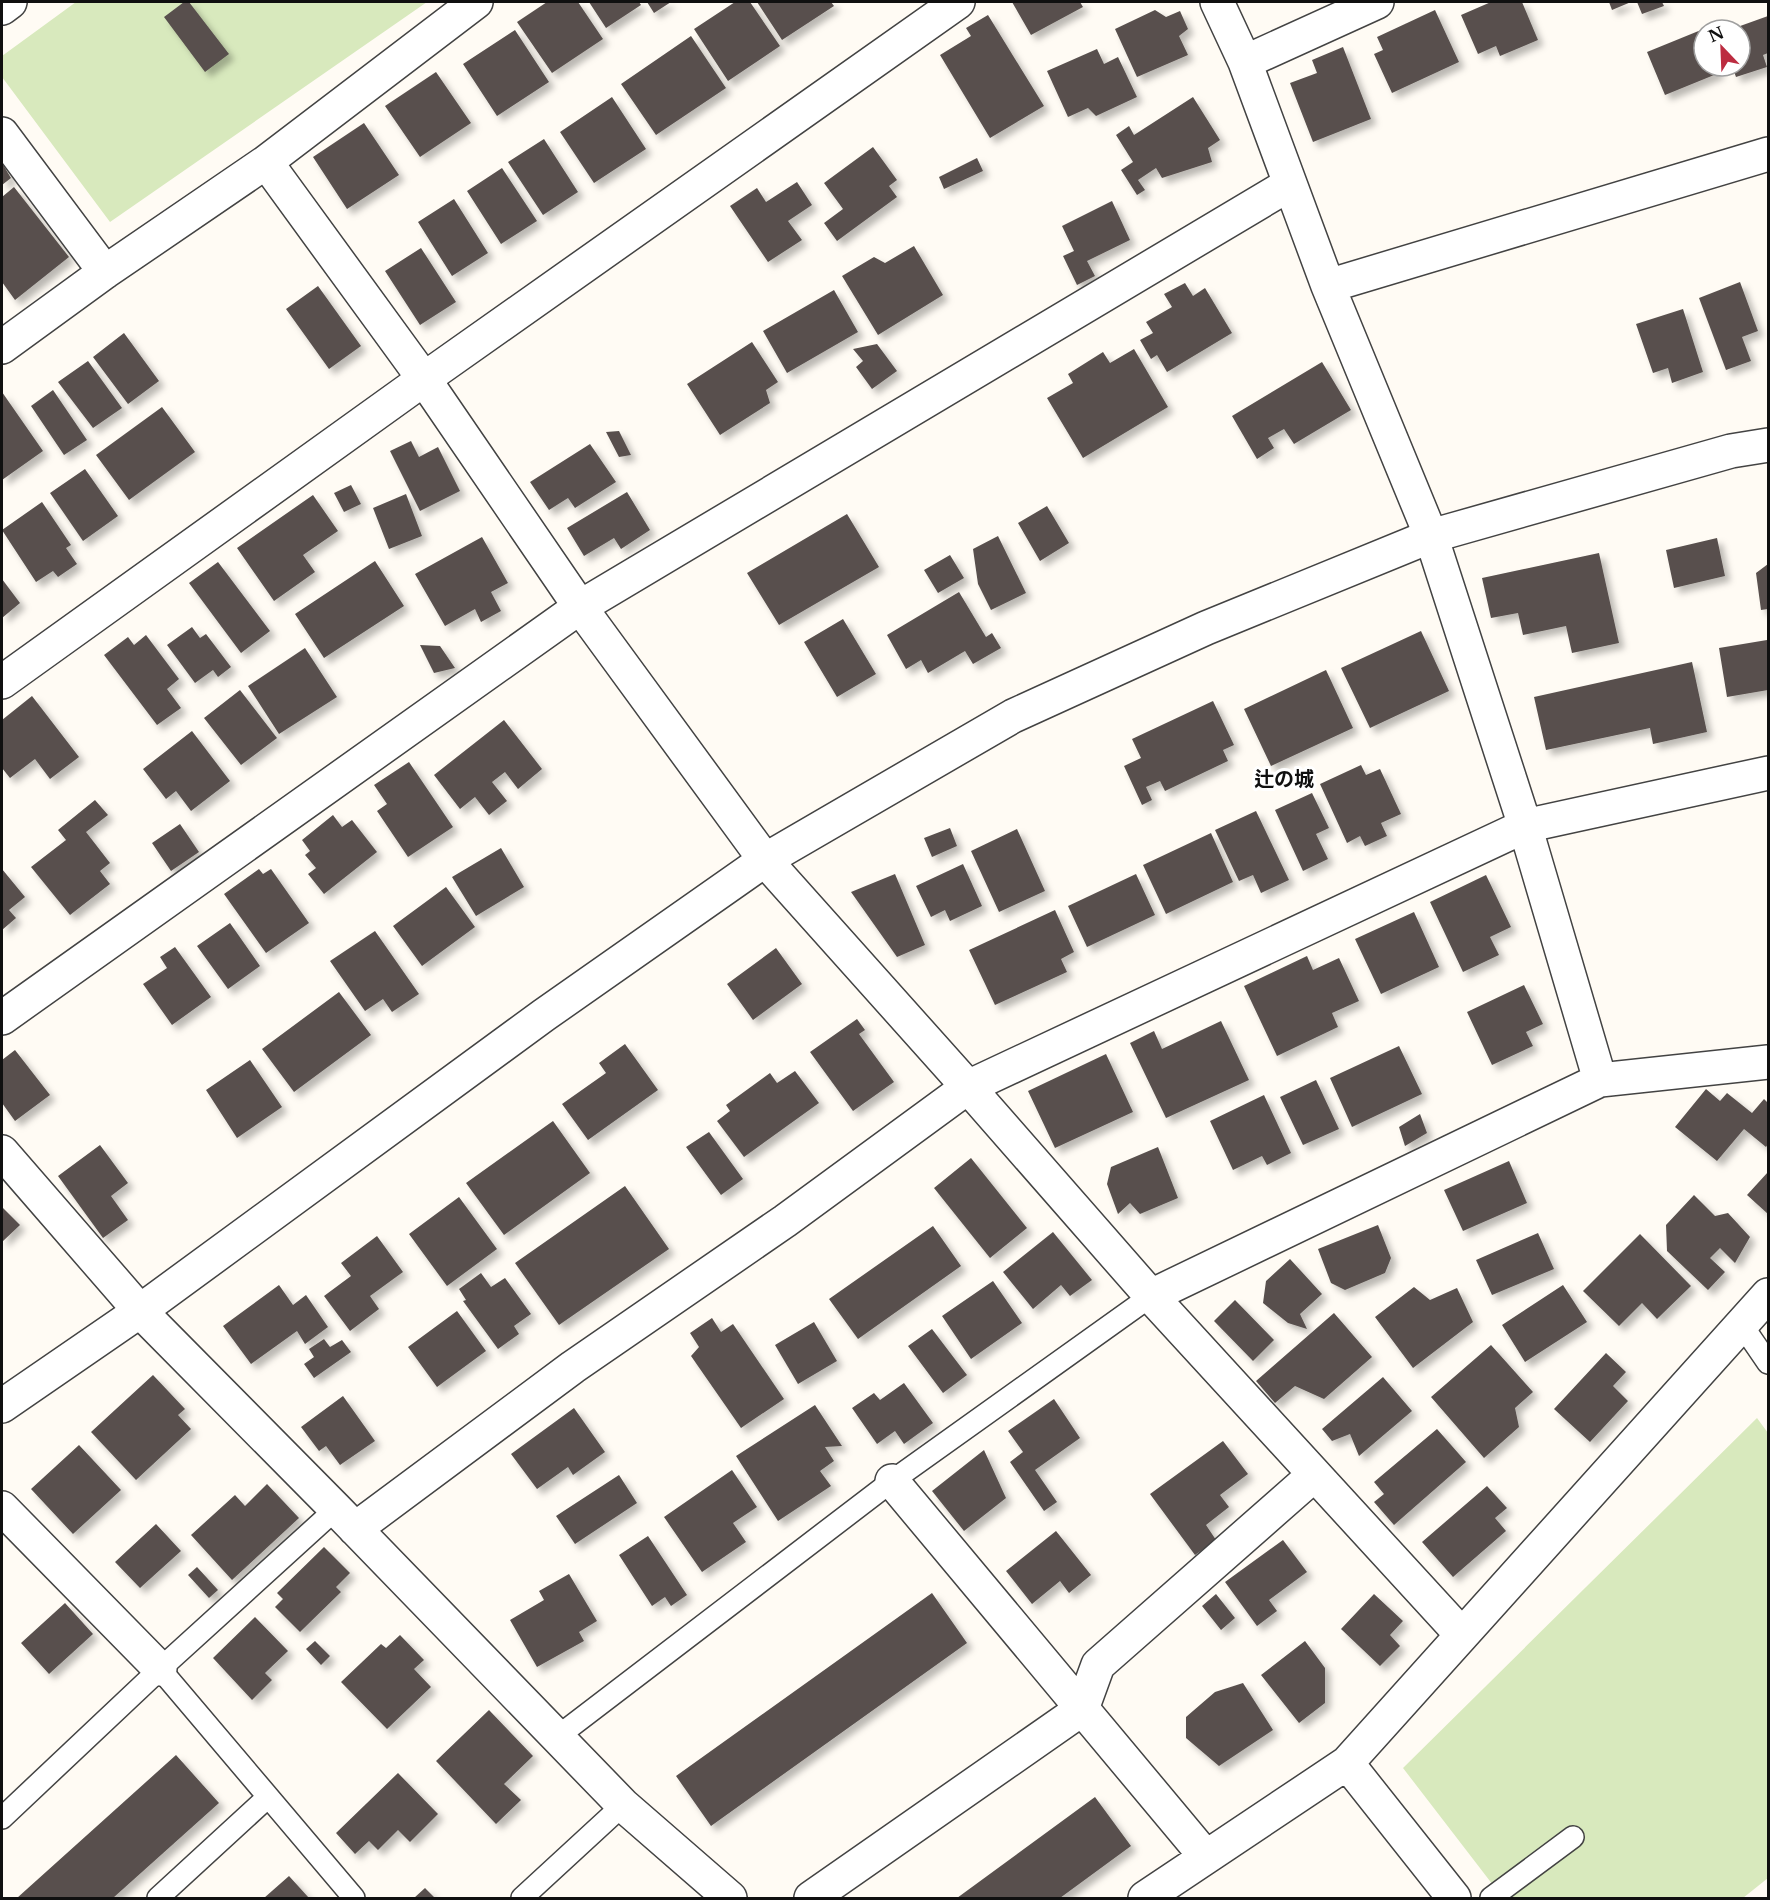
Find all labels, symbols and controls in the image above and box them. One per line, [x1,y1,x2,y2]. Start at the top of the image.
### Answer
north arrow [1692,18,1752,78]
text: N [1705,22,1727,46]
district label: 辻の城 [1254,767,1314,791]

